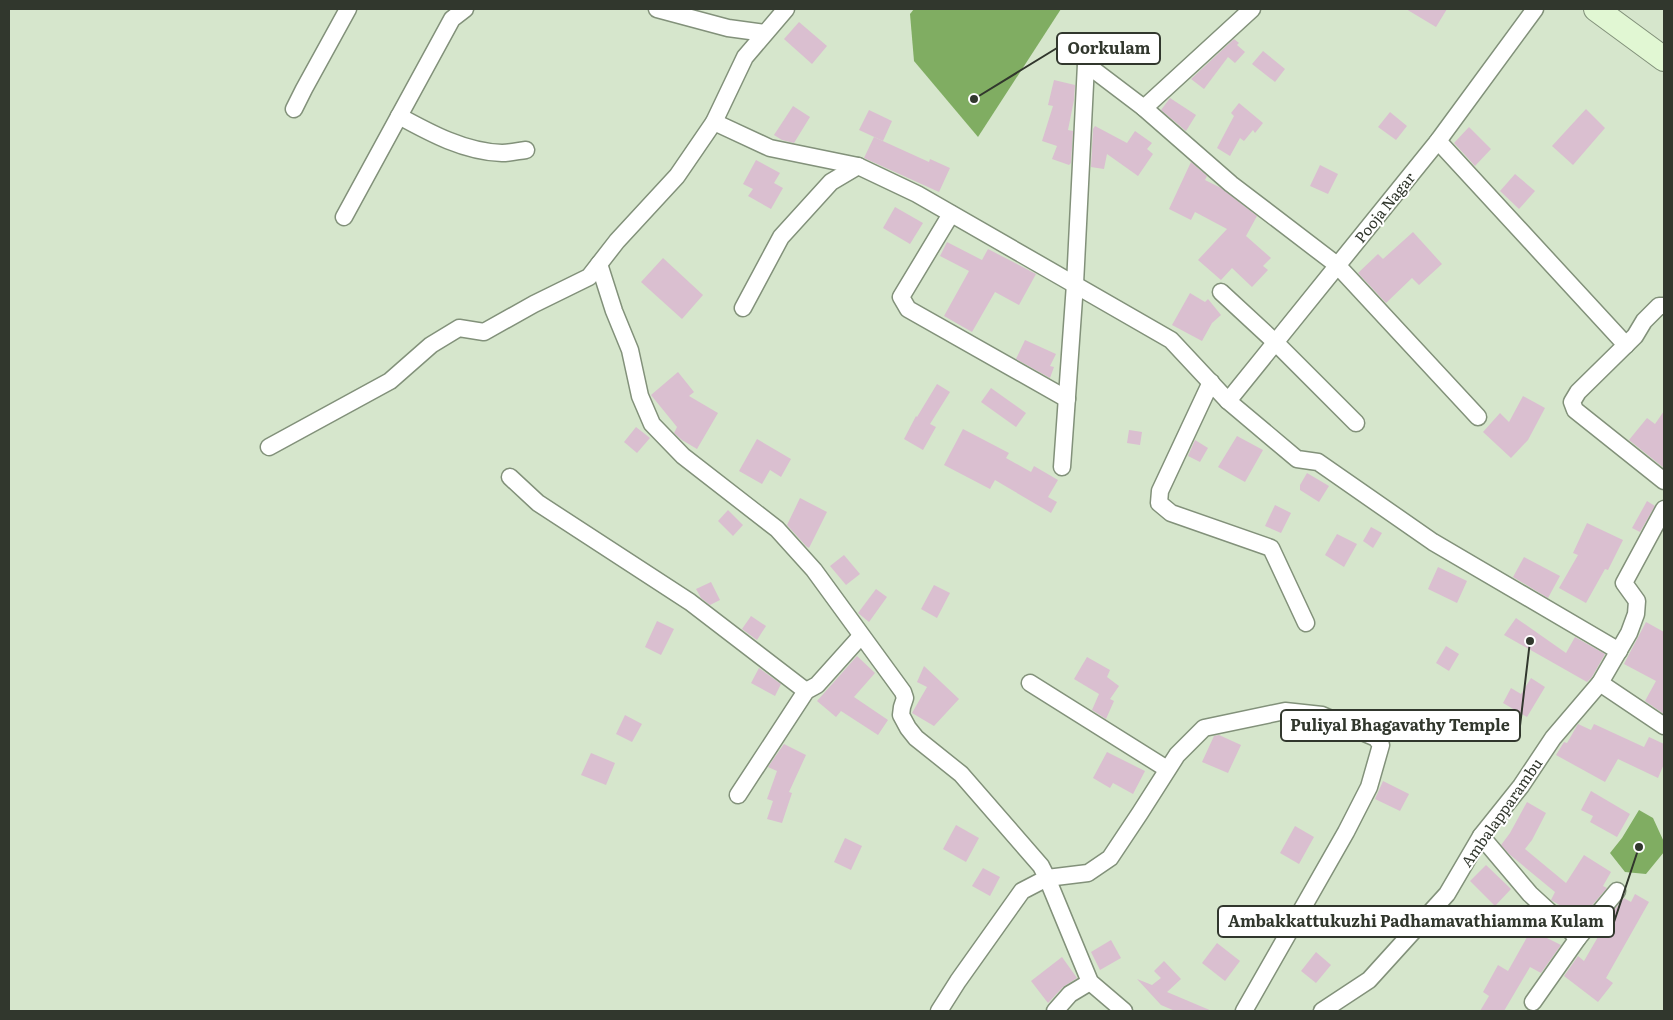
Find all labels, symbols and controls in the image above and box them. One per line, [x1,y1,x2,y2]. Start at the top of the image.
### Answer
callout: Oorkulam [1057,33,1160,64]
text: Oorkulam [1068,35,1150,59]
street label: Pooja Nagar [1348,167,1420,247]
callout: Puliyal Bhagavathy Temple [1281,710,1520,741]
text: Puliyal Bhagavathy Temple [1290,712,1510,736]
street label: Ambalapparambu [1455,752,1548,871]
callout: Ambakkattukuzhi Padhamavathiamma Kulam [1218,906,1614,937]
text: Ambakkattukuzhi Padhamavathiamma Kulam [1228,908,1604,932]

